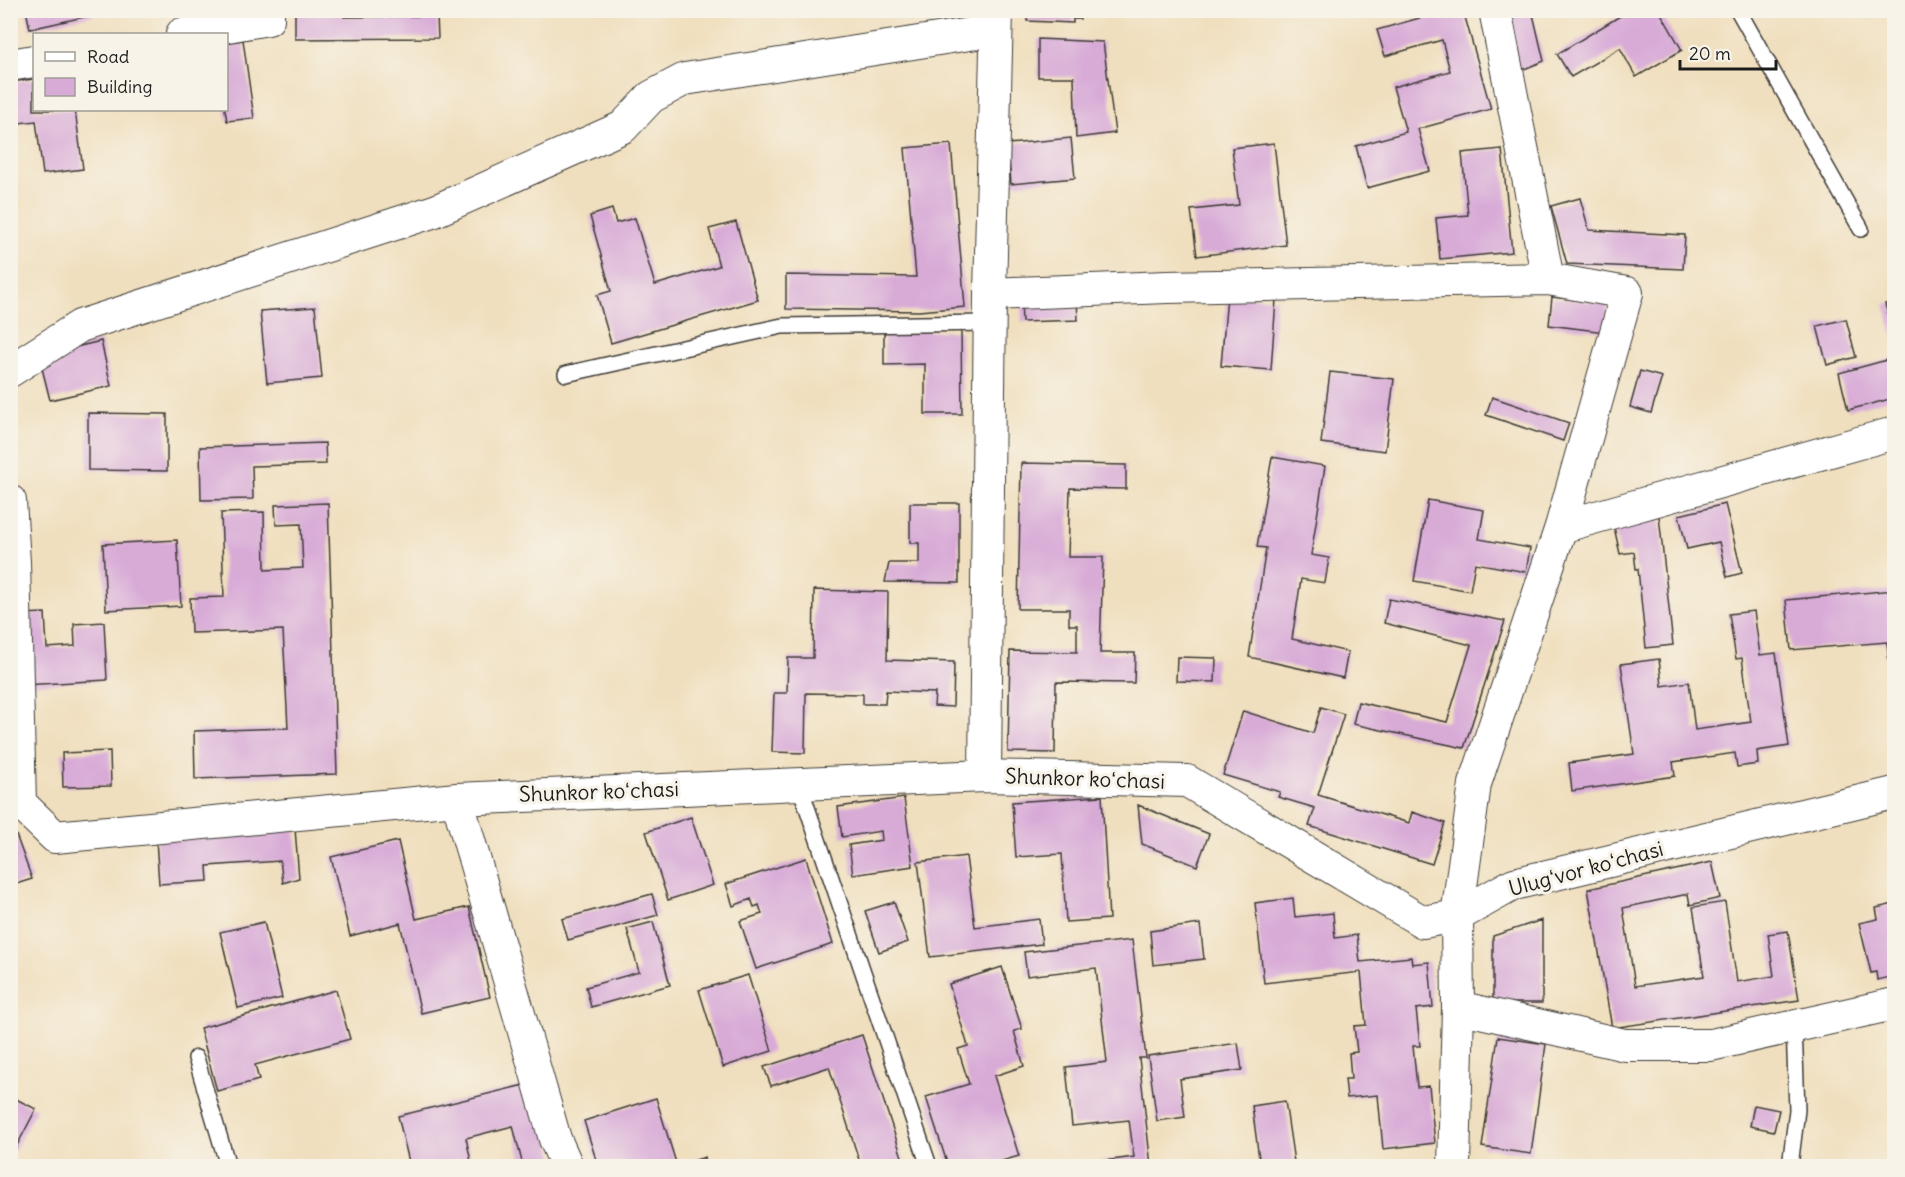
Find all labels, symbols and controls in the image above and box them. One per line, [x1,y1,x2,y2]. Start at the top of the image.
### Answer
legend [33,33,228,111]
scale bar [1680,33,1776,71]
text: 20 m [1689,42,1731,65]
text: Road [87,45,130,68]
text: Building [87,75,152,98]
street label: Shunkor koʻchasi [1005,762,1166,795]
street label: Shunkor koʻchasi [518,775,679,808]
street label: Ulugʻvor koʻchasi [1506,835,1666,902]

